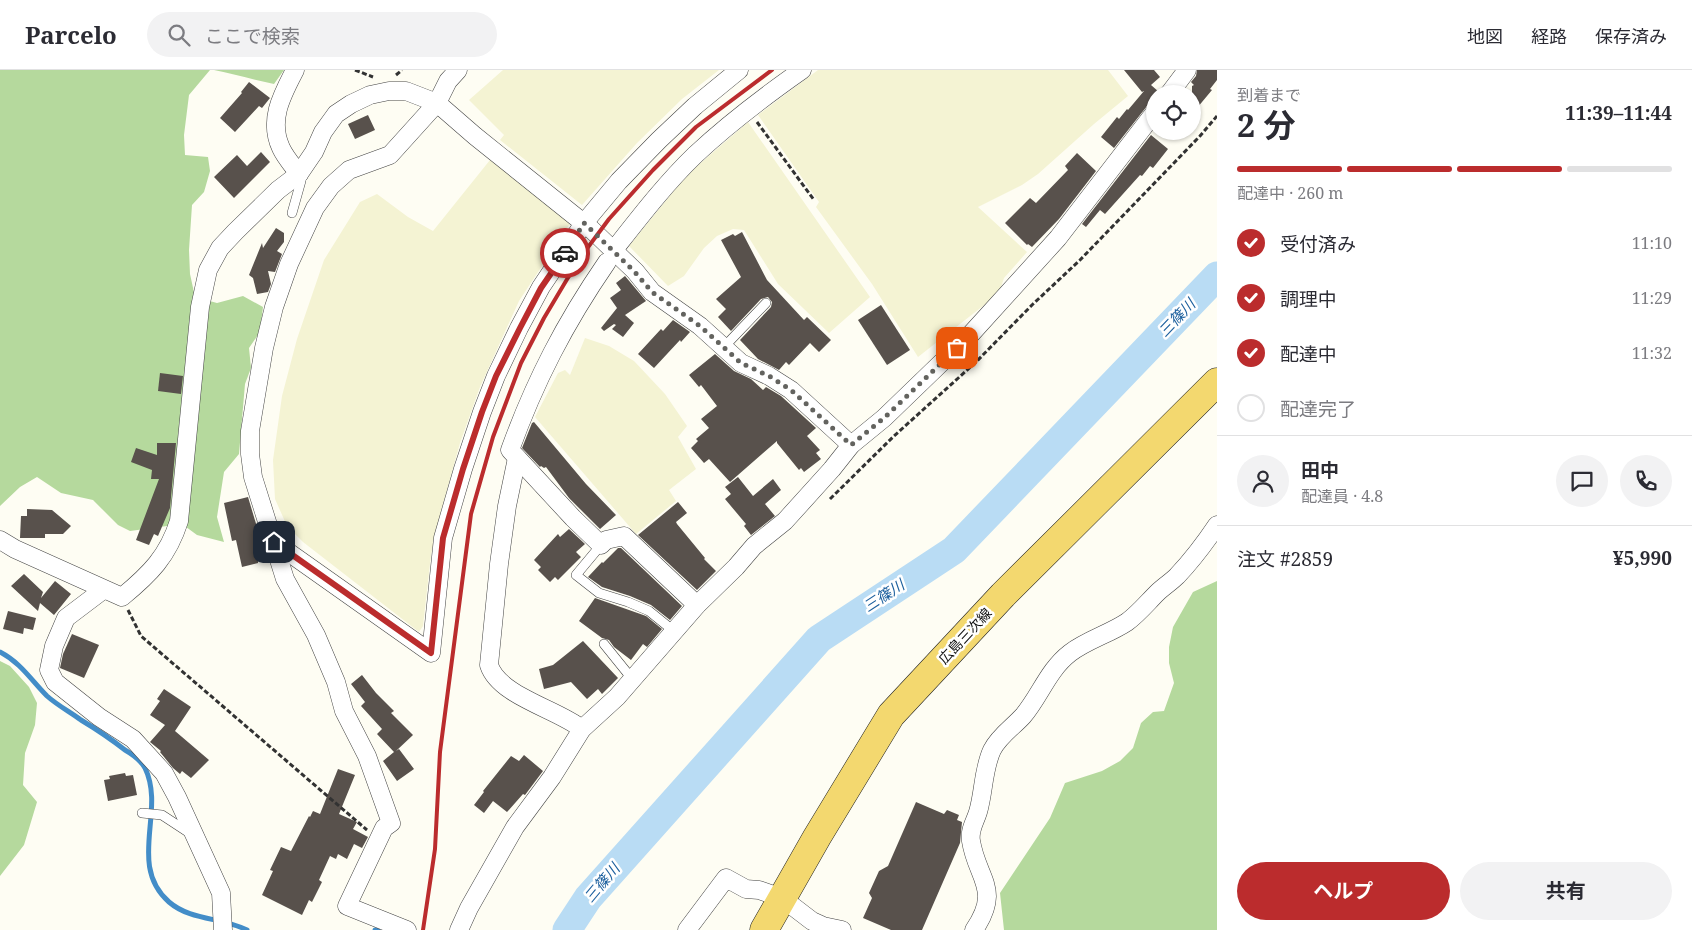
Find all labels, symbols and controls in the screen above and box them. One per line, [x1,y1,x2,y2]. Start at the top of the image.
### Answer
search box [147,12,497,57]
text: Parcelo [25,18,117,51]
icon: search [165,21,193,49]
text: ここで検索 [205,23,300,49]
text: 地図 [1467,24,1503,48]
text: 経路 [1531,24,1567,48]
text: 保存済み [1595,24,1667,48]
text: 到着まで [1237,84,1301,106]
map controls [1146,85,1201,140]
button: locate [1146,85,1201,140]
text: 11:39–11:44 [1565,100,1672,126]
text: 2 分 [1237,103,1295,146]
text: 配達中 · 260 m [1237,182,1343,204]
courier [540,228,590,278]
icon: check [1237,229,1265,257]
text: 受付済み [1280,231,1356,257]
text: 11:10 [1632,232,1672,254]
icon: car [551,239,579,267]
icon: check [1237,284,1265,312]
text: 調理中 [1280,286,1337,312]
text: 11:29 [1632,287,1672,309]
water label: 三篠川 [1153,293,1200,340]
pin [936,327,978,369]
icon: bag [943,334,971,362]
icon: check [1237,339,1265,367]
text: 配達中 [1280,341,1337,367]
text: 11:32 [1632,342,1672,364]
text: 配達完了 [1280,396,1356,422]
button: person [1237,455,1289,507]
button: chat [1556,455,1608,507]
button: phone [1620,455,1672,507]
text: 田中 [1301,457,1339,483]
text: 配達員 · 4.8 [1301,485,1383,507]
pin [253,521,295,563]
icon: home [260,528,288,556]
text: ¥5,990 [1613,545,1672,571]
text: 注文 #2859 [1237,546,1333,572]
water label: 三篠川 [859,573,909,616]
street label: 広島三次線 [934,604,995,668]
water label: 三篠川 [579,857,625,906]
button: ヘルプ [1237,862,1450,920]
button: 共有 [1460,862,1672,920]

